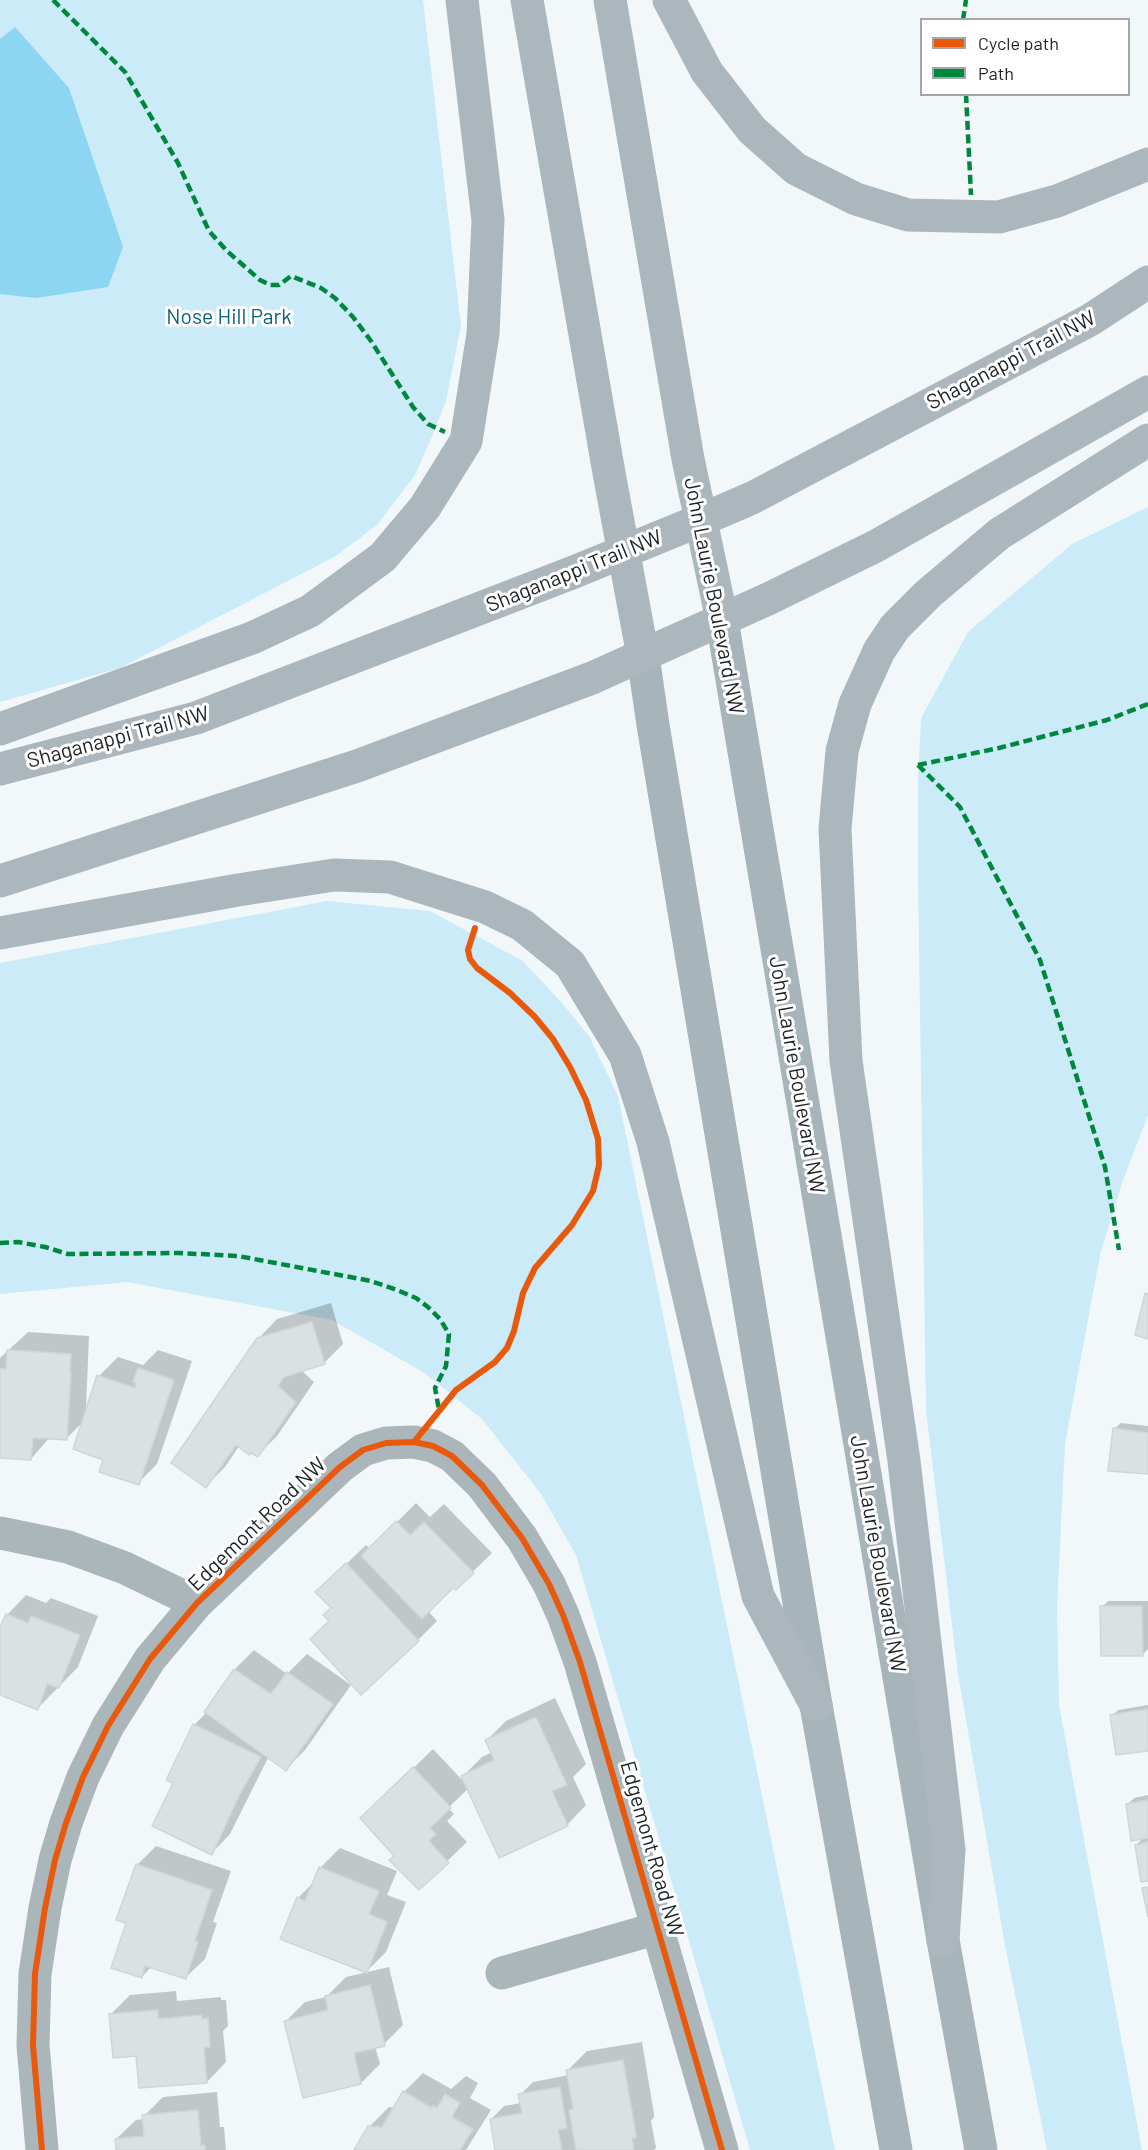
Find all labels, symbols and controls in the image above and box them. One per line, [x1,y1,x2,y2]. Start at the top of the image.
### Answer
legend [920,18,1130,96]
text: Cycle path [978,32,1059,54]
text: Path [978,62,1014,84]
park label: Nose Hill Park [166,304,292,330]
street label: Shaganappi Trail NW [922,305,1100,415]
street label: John Laurie Boulevard NW [679,475,749,717]
street label: Shaganappi Trail NW [482,524,666,618]
street label: Shaganappi Trail NW [24,701,212,773]
street label: John Laurie Boulevard NW [764,954,830,1196]
street label: John Laurie Boulevard NW [845,1433,911,1675]
street label: Edgemont Road NW [183,1452,331,1596]
street label: Edgemont Road NW [615,1758,689,1940]

